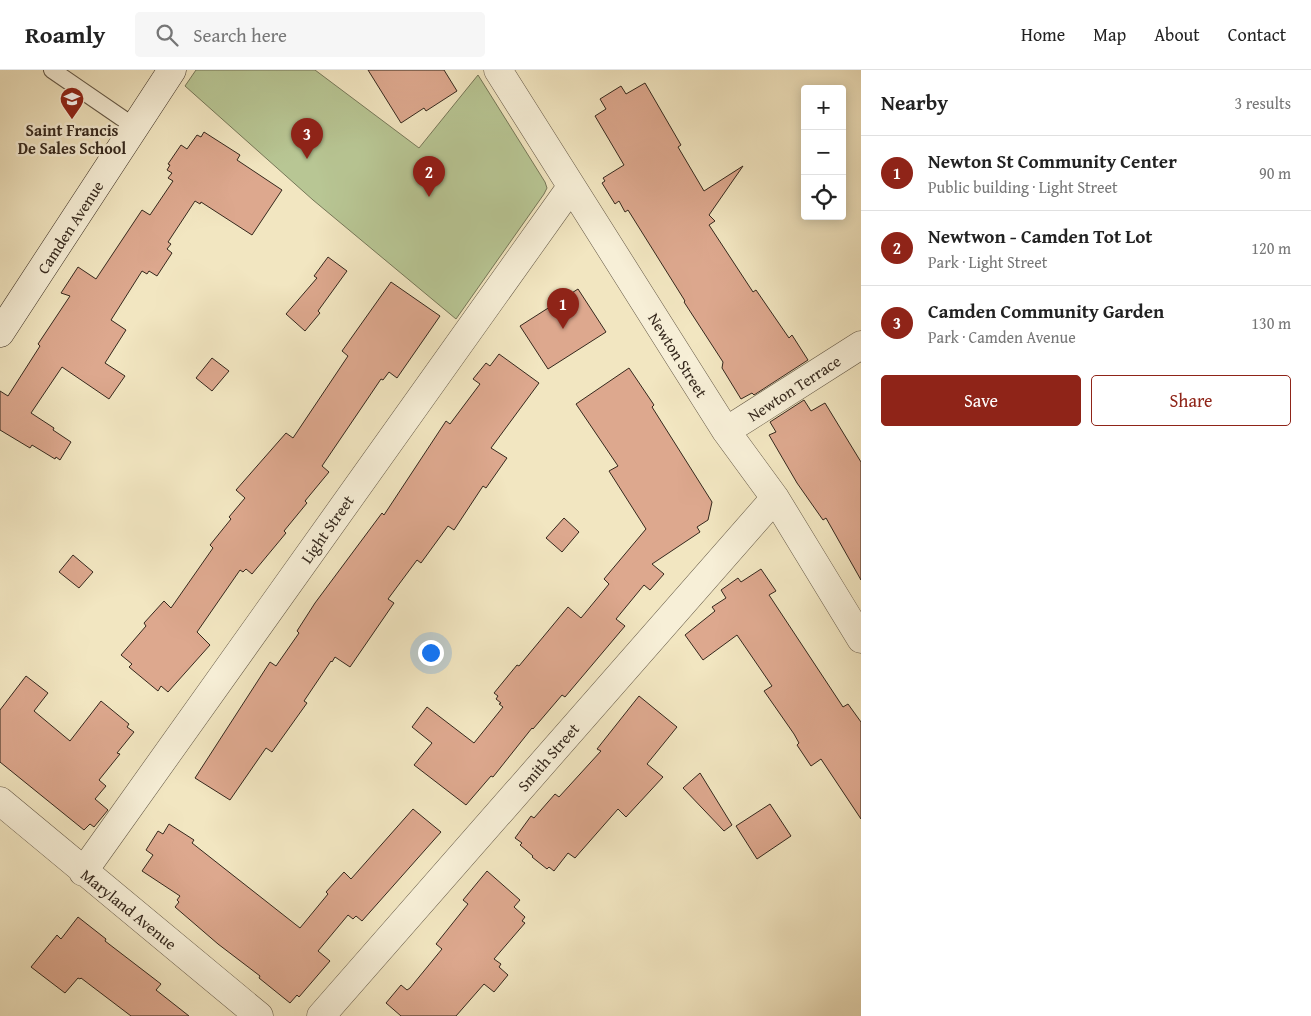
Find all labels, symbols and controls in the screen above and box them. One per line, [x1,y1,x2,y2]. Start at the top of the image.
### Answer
search box [135,12,485,57]
text: Roamly [25,17,105,52]
icon: search [153,21,181,49]
text: Search here [193,21,287,49]
text: Home [1021,21,1065,48]
text: Map [1093,21,1126,48]
text: About [1154,21,1200,48]
text: Contact [1228,21,1286,48]
map controls [801,85,846,220]
button: + [801,85,846,130]
school or university icon: Saint Francis De Sales School [59,86,85,120]
text: Nearby [881,87,948,118]
text: 3 results [1234,91,1291,115]
place label: Saint Francis De Sales School [18,118,126,160]
pin: 3 [291,118,323,159]
button: − [801,130,846,175]
text: Newton St Community Center [928,147,1177,175]
pin: 2 [413,156,445,197]
text: 1 [893,161,901,185]
text: 90 m [1259,161,1291,185]
button: locate [801,175,846,220]
text: Public building · Light Street [928,175,1118,199]
street label: Camden Avenue [31,176,109,278]
text: Newtwon - Camden Tot Lot [928,222,1152,250]
text: 2 [893,236,901,260]
text: 120 m [1251,236,1291,260]
text: Park · Light Street [928,250,1047,274]
pin: 1 [547,288,579,329]
text: Camden Community Garden [928,297,1164,325]
street label: Newton Street [642,308,714,402]
text: 3 [893,311,901,335]
text: 130 m [1251,311,1291,335]
text: Park · Camden Avenue [928,325,1076,349]
street label: Newton Terrace [743,349,845,427]
button: Save [881,375,1081,426]
button: Share [1091,375,1291,426]
street label: Light Street [295,490,360,568]
your location [418,640,444,666]
street label: Smith Street [511,717,585,797]
street label: Maryland Avenue [76,863,182,955]

